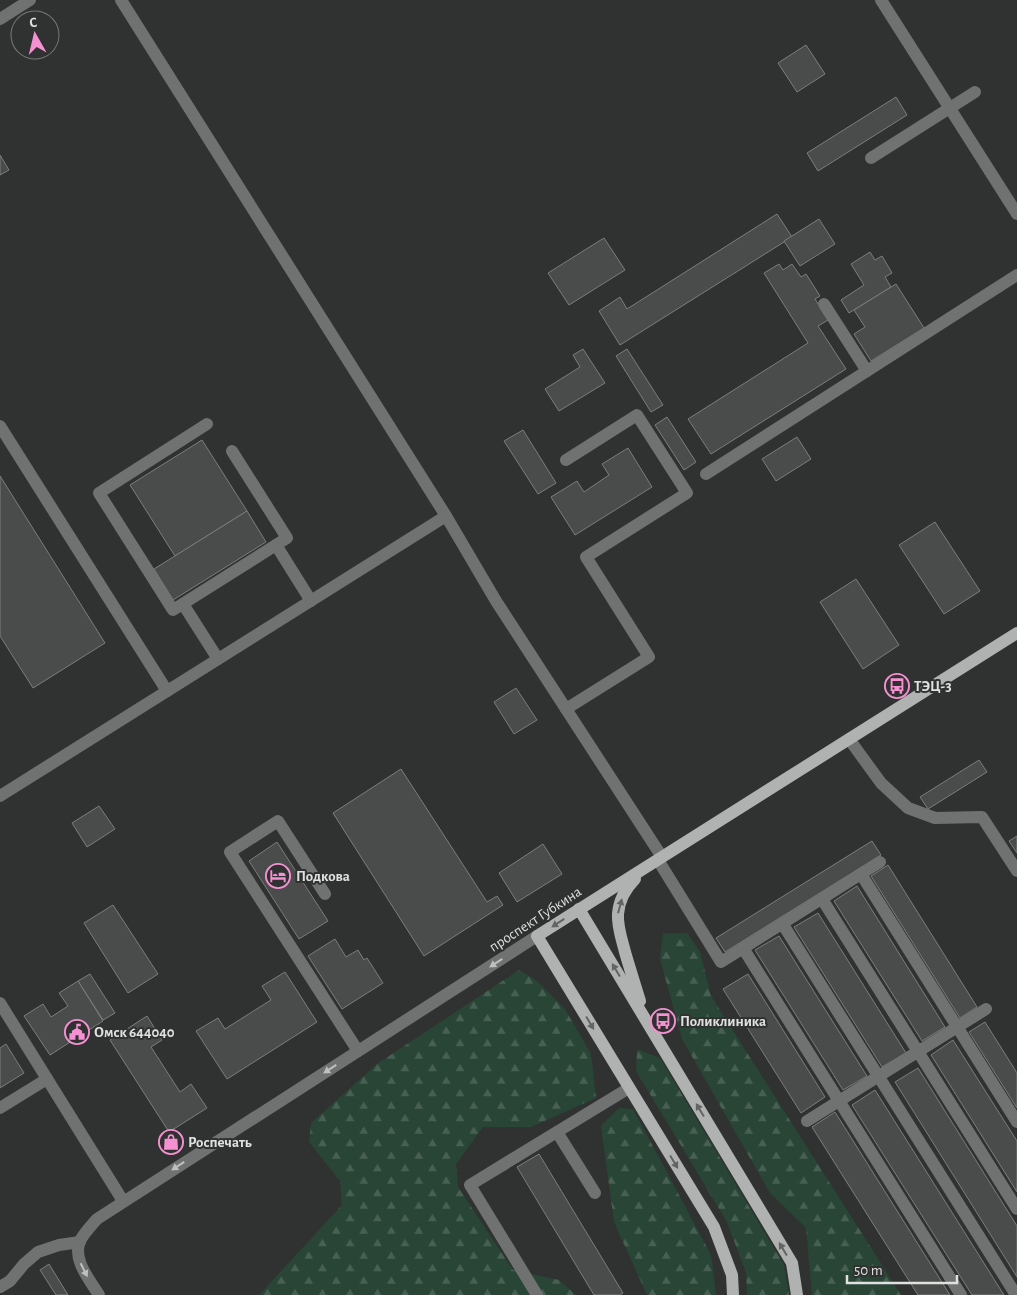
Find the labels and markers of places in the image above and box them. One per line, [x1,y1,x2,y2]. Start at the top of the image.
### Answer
bus stop icon: ТЭЦ-3 [884,673,910,699]
place label: ТЭЦ-3 [914,679,952,694]
hotel icon: Подкова [265,863,291,889]
place label: Подкова [296,869,350,884]
bus stop icon: Поликлиника [650,1008,676,1034]
place label: Поликлиника [680,1014,766,1029]
public building icon: Омск 644040 [64,1019,90,1045]
place label: Омск 644040 [94,1025,175,1040]
shop icon: Роспечать [158,1129,184,1155]
place label: Роспечать [188,1135,252,1150]

